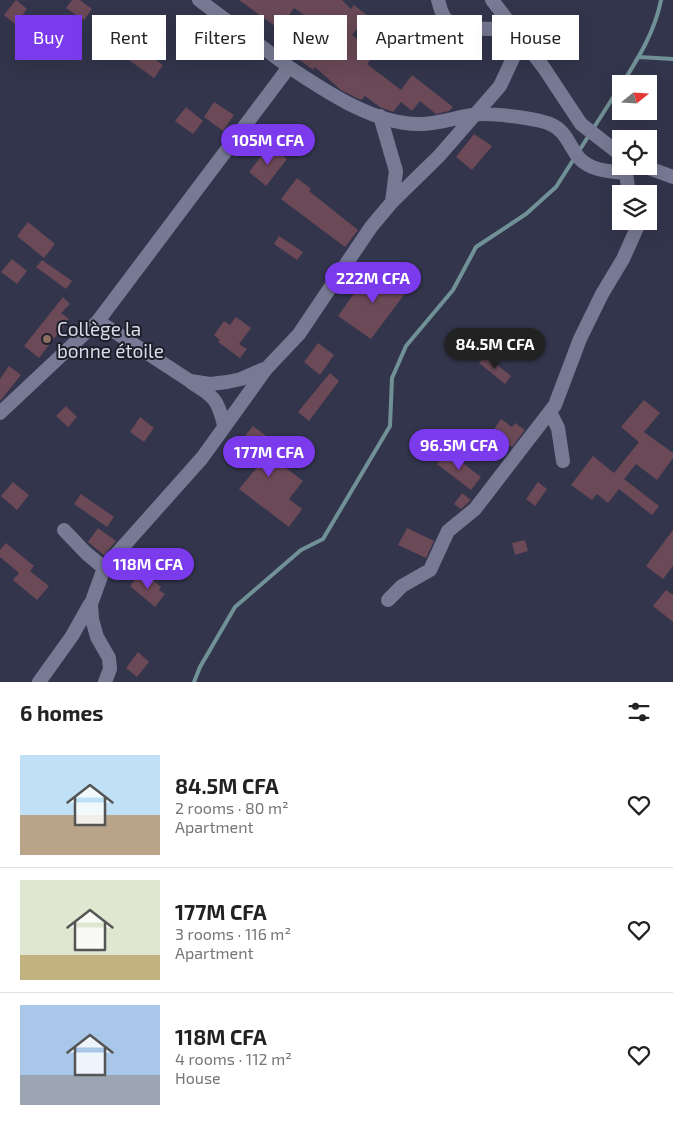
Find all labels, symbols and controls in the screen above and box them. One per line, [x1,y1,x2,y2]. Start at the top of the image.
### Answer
chip: Buy [15,15,82,60]
chip: Rent [92,15,166,60]
chip: Filters [176,15,264,60]
chip: New [274,15,347,60]
chip: Apartment [357,15,482,60]
chip: House [492,15,579,60]
north arrow [612,75,658,120]
map controls [612,75,657,230]
pin: 105M CFA [216,124,320,166]
text: 105M CFA [232,130,304,149]
button: locate [612,130,657,175]
button: layers [612,185,657,230]
pin: 222M CFA [321,262,425,304]
text: 222M CFA [336,268,410,287]
place label: Collège la bonne étoile [57,317,164,362]
pin: 84.5M CFA [438,328,552,370]
marker: Collège la bonne étoile [41,333,53,345]
text: 84.5M CFA [455,334,535,353]
pin: 96.5M CFA [402,428,516,471]
text: 96.5M CFA [420,435,498,454]
pin: 177M CFA [217,436,321,478]
text: 177M CFA [234,442,304,461]
pin: 118M CFA [96,548,200,590]
text: 118M CFA [113,554,183,573]
icon: filters [625,698,653,726]
text: 6 homes [20,700,103,725]
text: 84.5M CFA [175,773,279,798]
icon: home [60,775,120,835]
icon: heart [625,791,653,819]
text: 2 rooms · 80 m² [175,798,289,817]
text: Apartment [175,817,254,836]
text: 177M CFA [175,899,267,924]
icon: home [60,900,120,960]
icon: heart [625,916,653,944]
text: 3 rooms · 116 m² [175,924,291,943]
text: Apartment [175,943,254,962]
text: 118M CFA [175,1024,267,1049]
icon: home [60,1025,120,1085]
icon: heart [625,1041,653,1069]
text: 4 rooms · 112 m² [175,1049,292,1068]
text: House [175,1068,221,1087]

